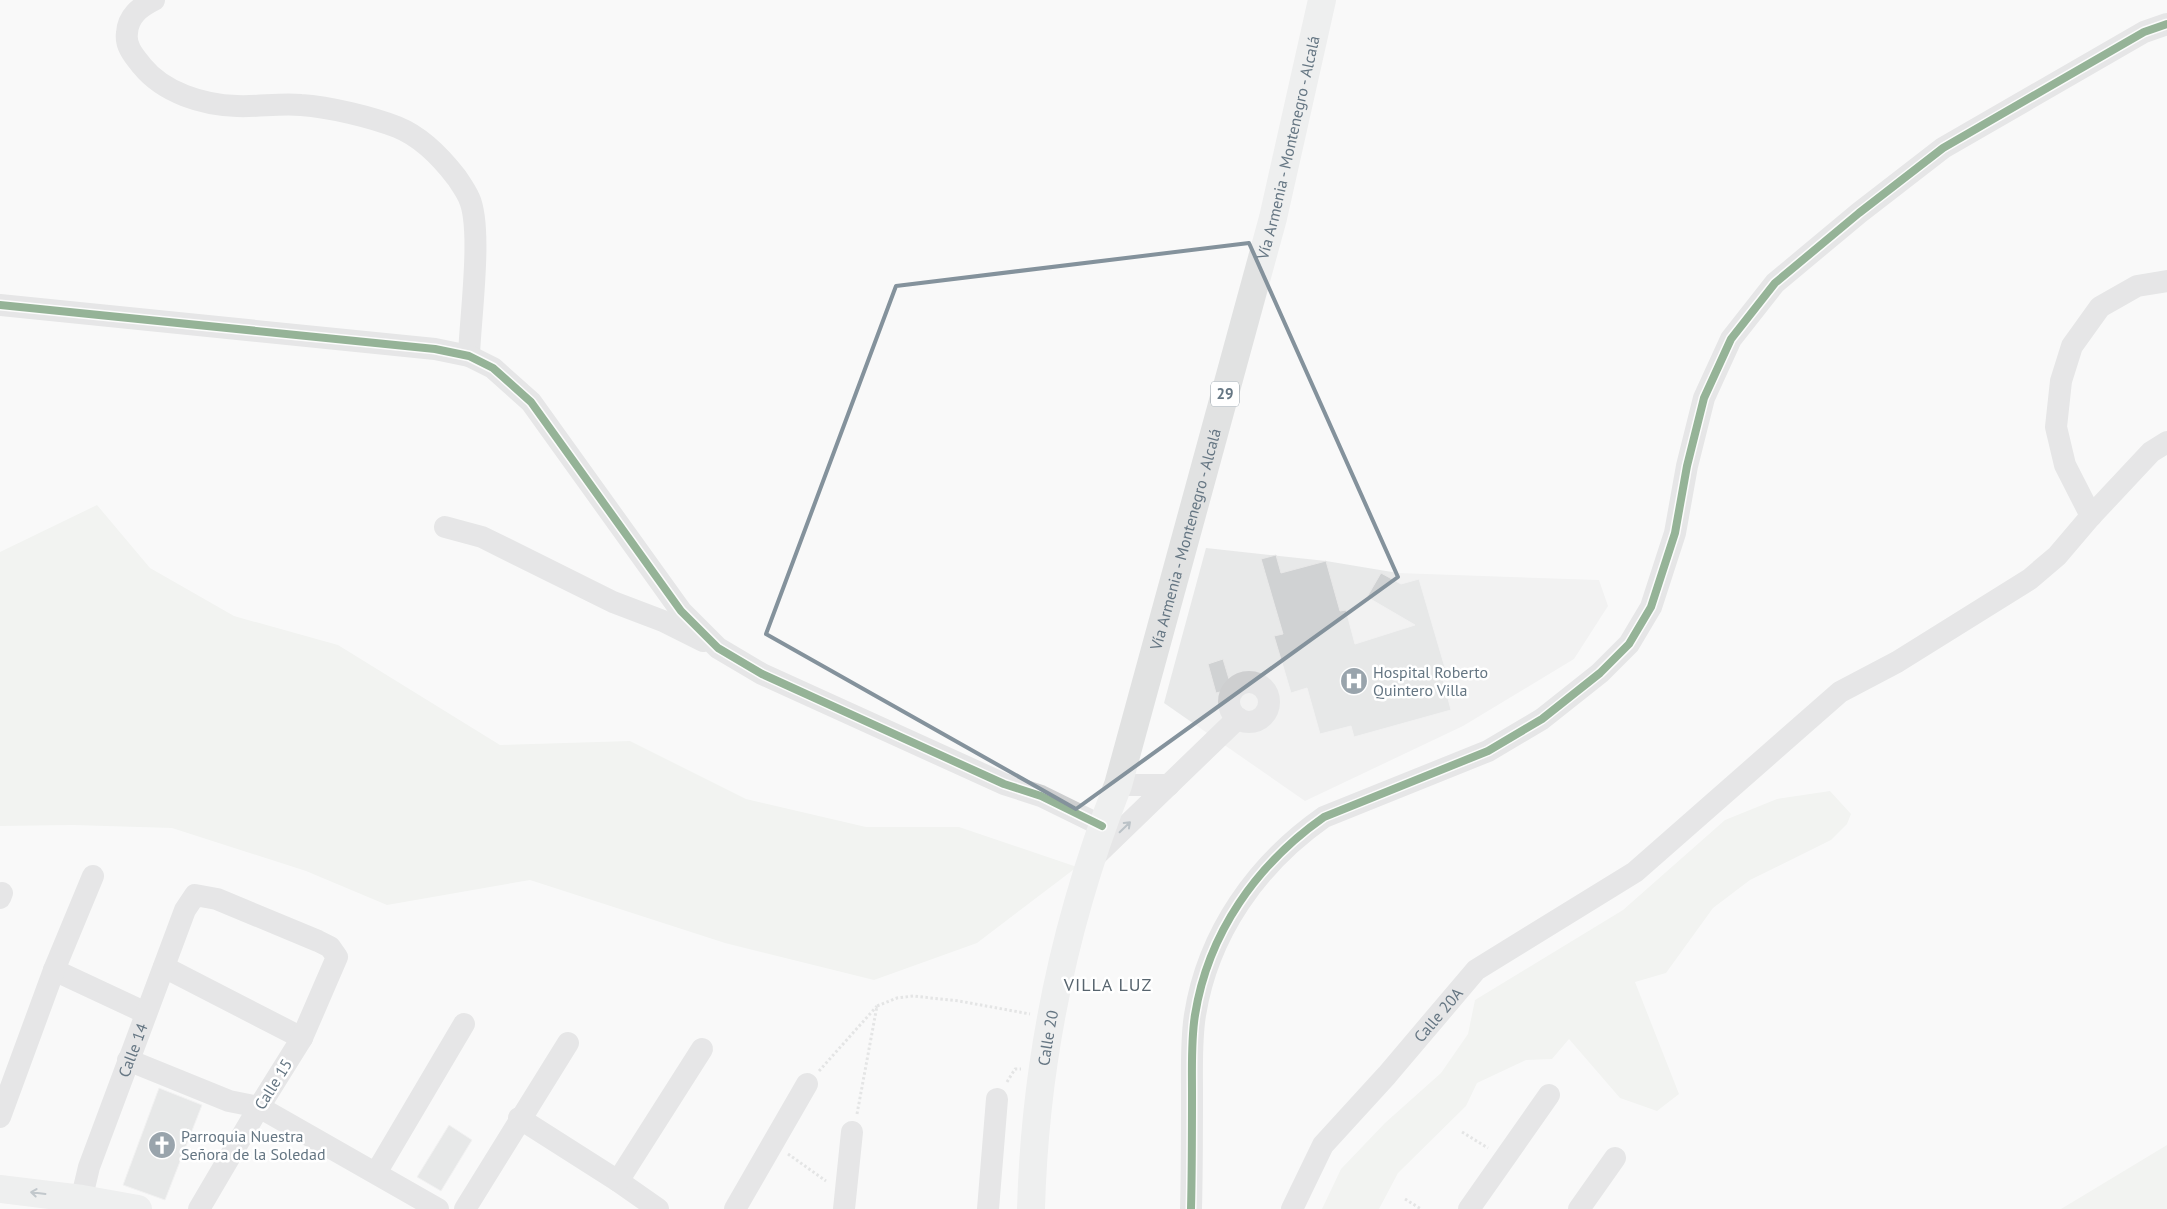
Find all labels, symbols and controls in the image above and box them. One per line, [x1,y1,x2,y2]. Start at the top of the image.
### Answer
street label: Vía Armenia - Montenegro - Alcalá [1252,34,1324,262]
road number: 29 [1211,382,1239,406]
street label: Vía Armenia - Montenegro - Alcalá [1145,426,1225,653]
place label: Hospital Roberto Quintero Villa [1373,662,1488,700]
hospital icon: Hospital Roberto Quintero Villa [1339,666,1369,696]
one-way arrow [1118,822,1130,834]
district label: VILLA LUZ [1063,973,1152,996]
street label: Calle 20A [1409,983,1467,1046]
street label: Calle 20 [1033,1008,1062,1067]
street label: Calle 14 [114,1020,152,1080]
street label: Calle 15 [250,1055,296,1113]
place label: Parroquia Nuestra Señora de la Soledad [181,1126,326,1164]
church icon: Parroquia Nuestra Señora de la Soledad [147,1130,177,1160]
one-way arrow [30,1188,46,1198]

